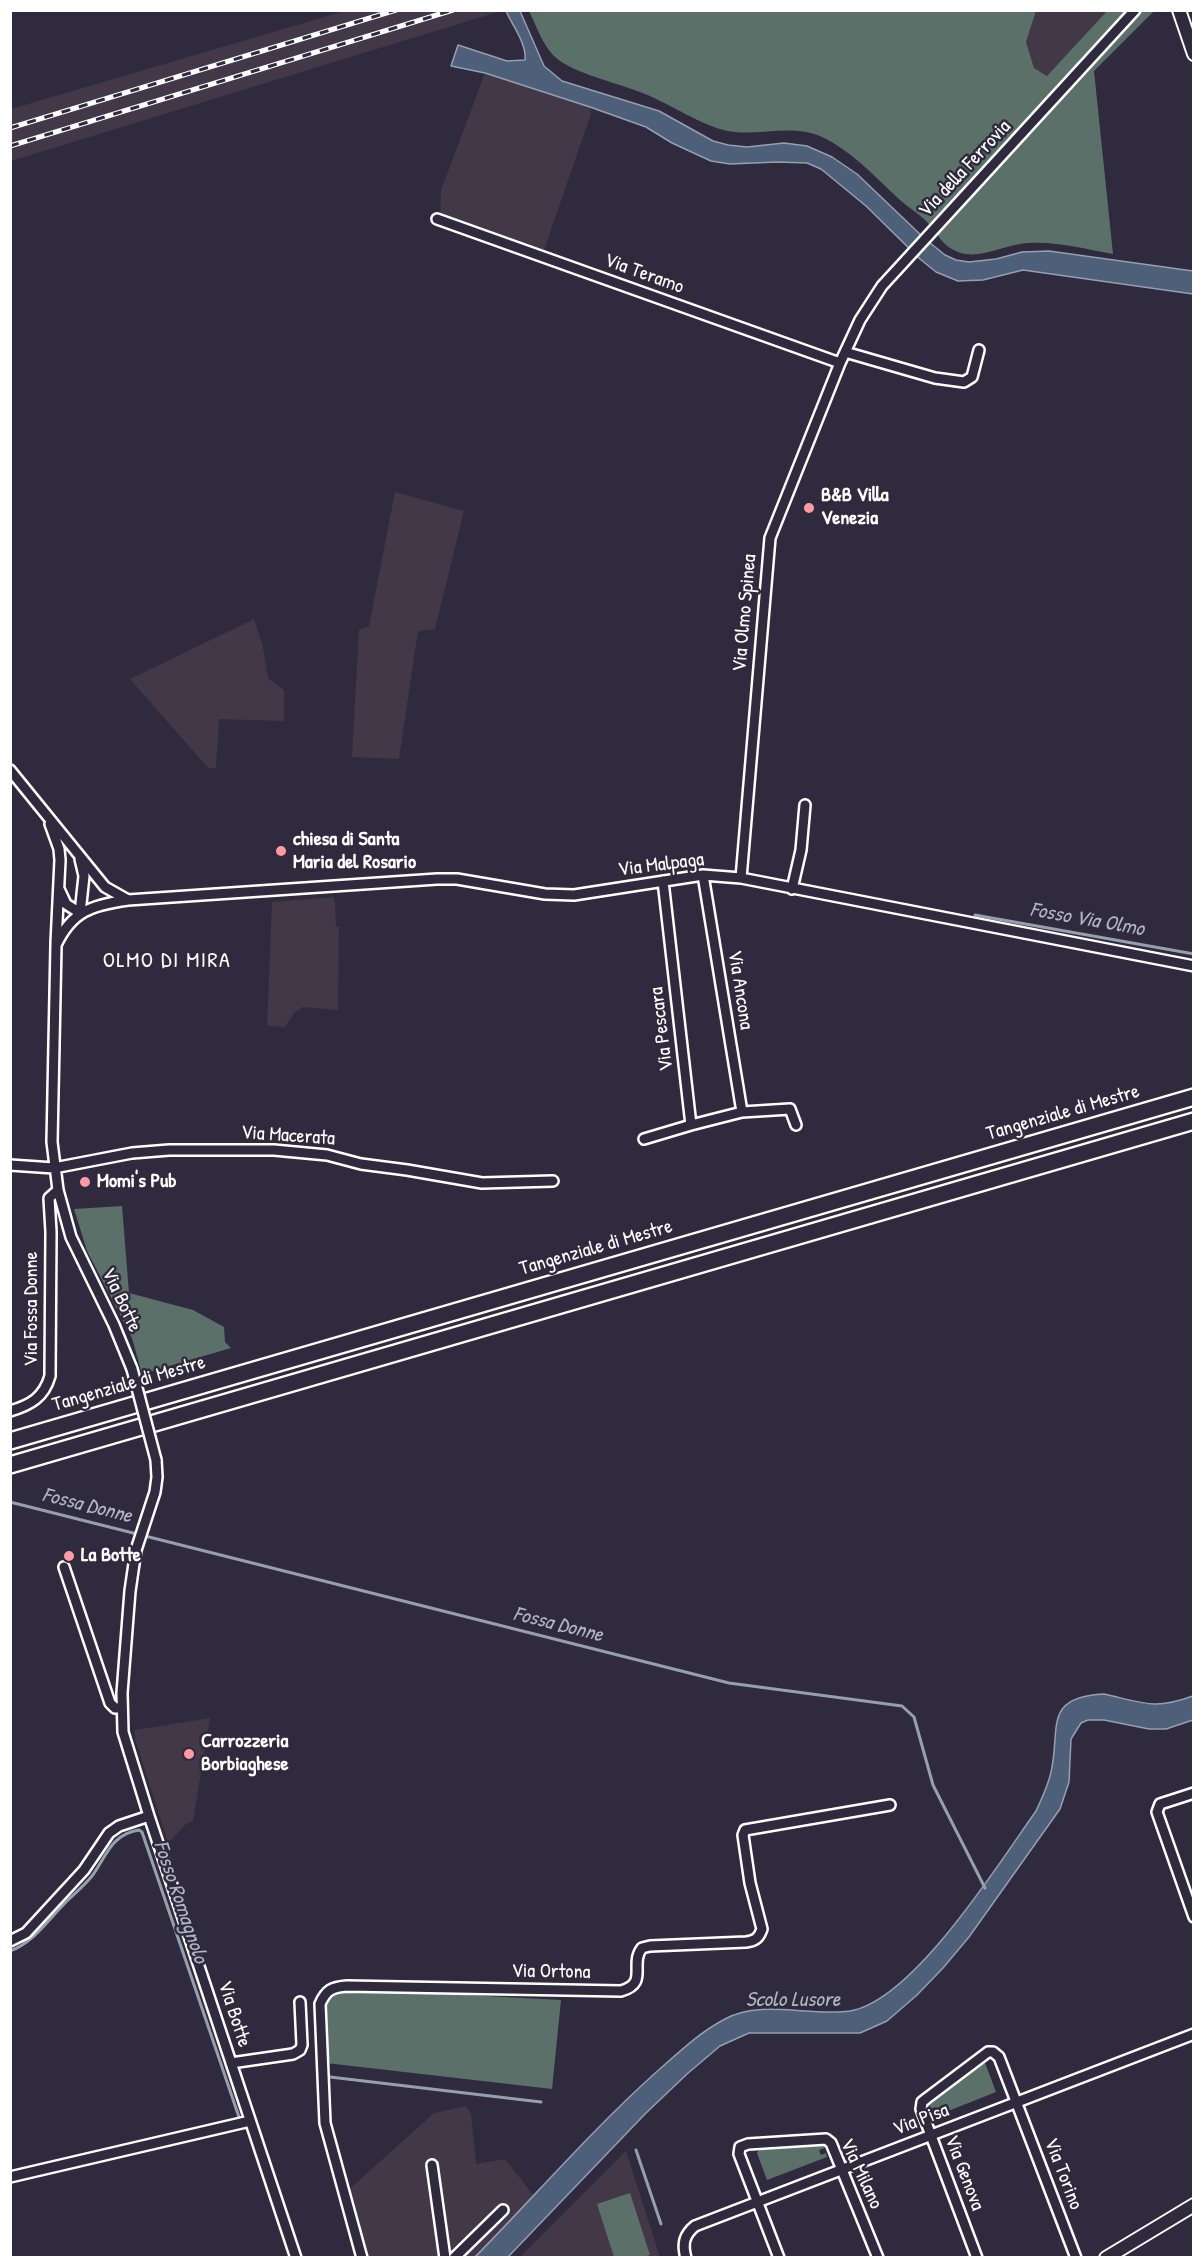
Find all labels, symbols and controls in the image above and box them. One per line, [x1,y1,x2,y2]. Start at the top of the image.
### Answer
street label: Via della Ferrovia [914,115,1016,223]
street label: Via Teramo [601,249,687,299]
place label: B&B Villa Venezia [821,484,889,531]
marker: B&B Villa Venezia [802,501,816,515]
street label: Via Olmo Spinea [728,553,762,673]
place label: chiesa di Santa Maria del Rosario [293,828,416,875]
marker: chiesa di Santa Maria del Rosario [274,844,288,858]
street label: Via Malpaga [617,848,705,882]
water label: Fosso Via Olmo [1028,898,1146,942]
district label: OLMO DI MIRA [103,948,231,974]
street label: Via Ancona [722,949,758,1031]
street label: Via Pescara [645,986,679,1072]
street label: Tangenziale di Mestre [984,1080,1142,1146]
street label: Via Macerata [240,1121,336,1151]
place label: Momi's Pub [97,1170,176,1194]
marker: Momi's Pub [78,1175,92,1189]
street label: Tangenziale di Mestre [517,1215,675,1281]
street label: Via Fossa Donne [20,1251,44,1367]
street label: Via Botte [96,1264,146,1336]
street label: Tangenziale di Mestre [50,1351,208,1417]
water label: Fossa Donne [40,1483,134,1529]
place label: La Botte [81,1544,141,1568]
marker: La Botte [62,1549,76,1563]
water label: Fossa Donne [511,1602,605,1648]
place label: Carrozzeria Borbiaghese [201,1730,288,1777]
marker: Carrozzeria Borbiaghese [182,1747,196,1761]
water label: Fosso Romagnolo [147,1838,213,1966]
street label: Via Ortona [511,1959,591,1985]
street label: Via Botte [212,1978,256,2050]
water label: Scolo Lusore [746,1987,840,2013]
street label: Via Pisa [890,2098,952,2142]
street label: Via Genova [939,2132,989,2214]
street label: Via Milano [834,2135,888,2213]
street label: Via Torino [1038,2135,1088,2213]

